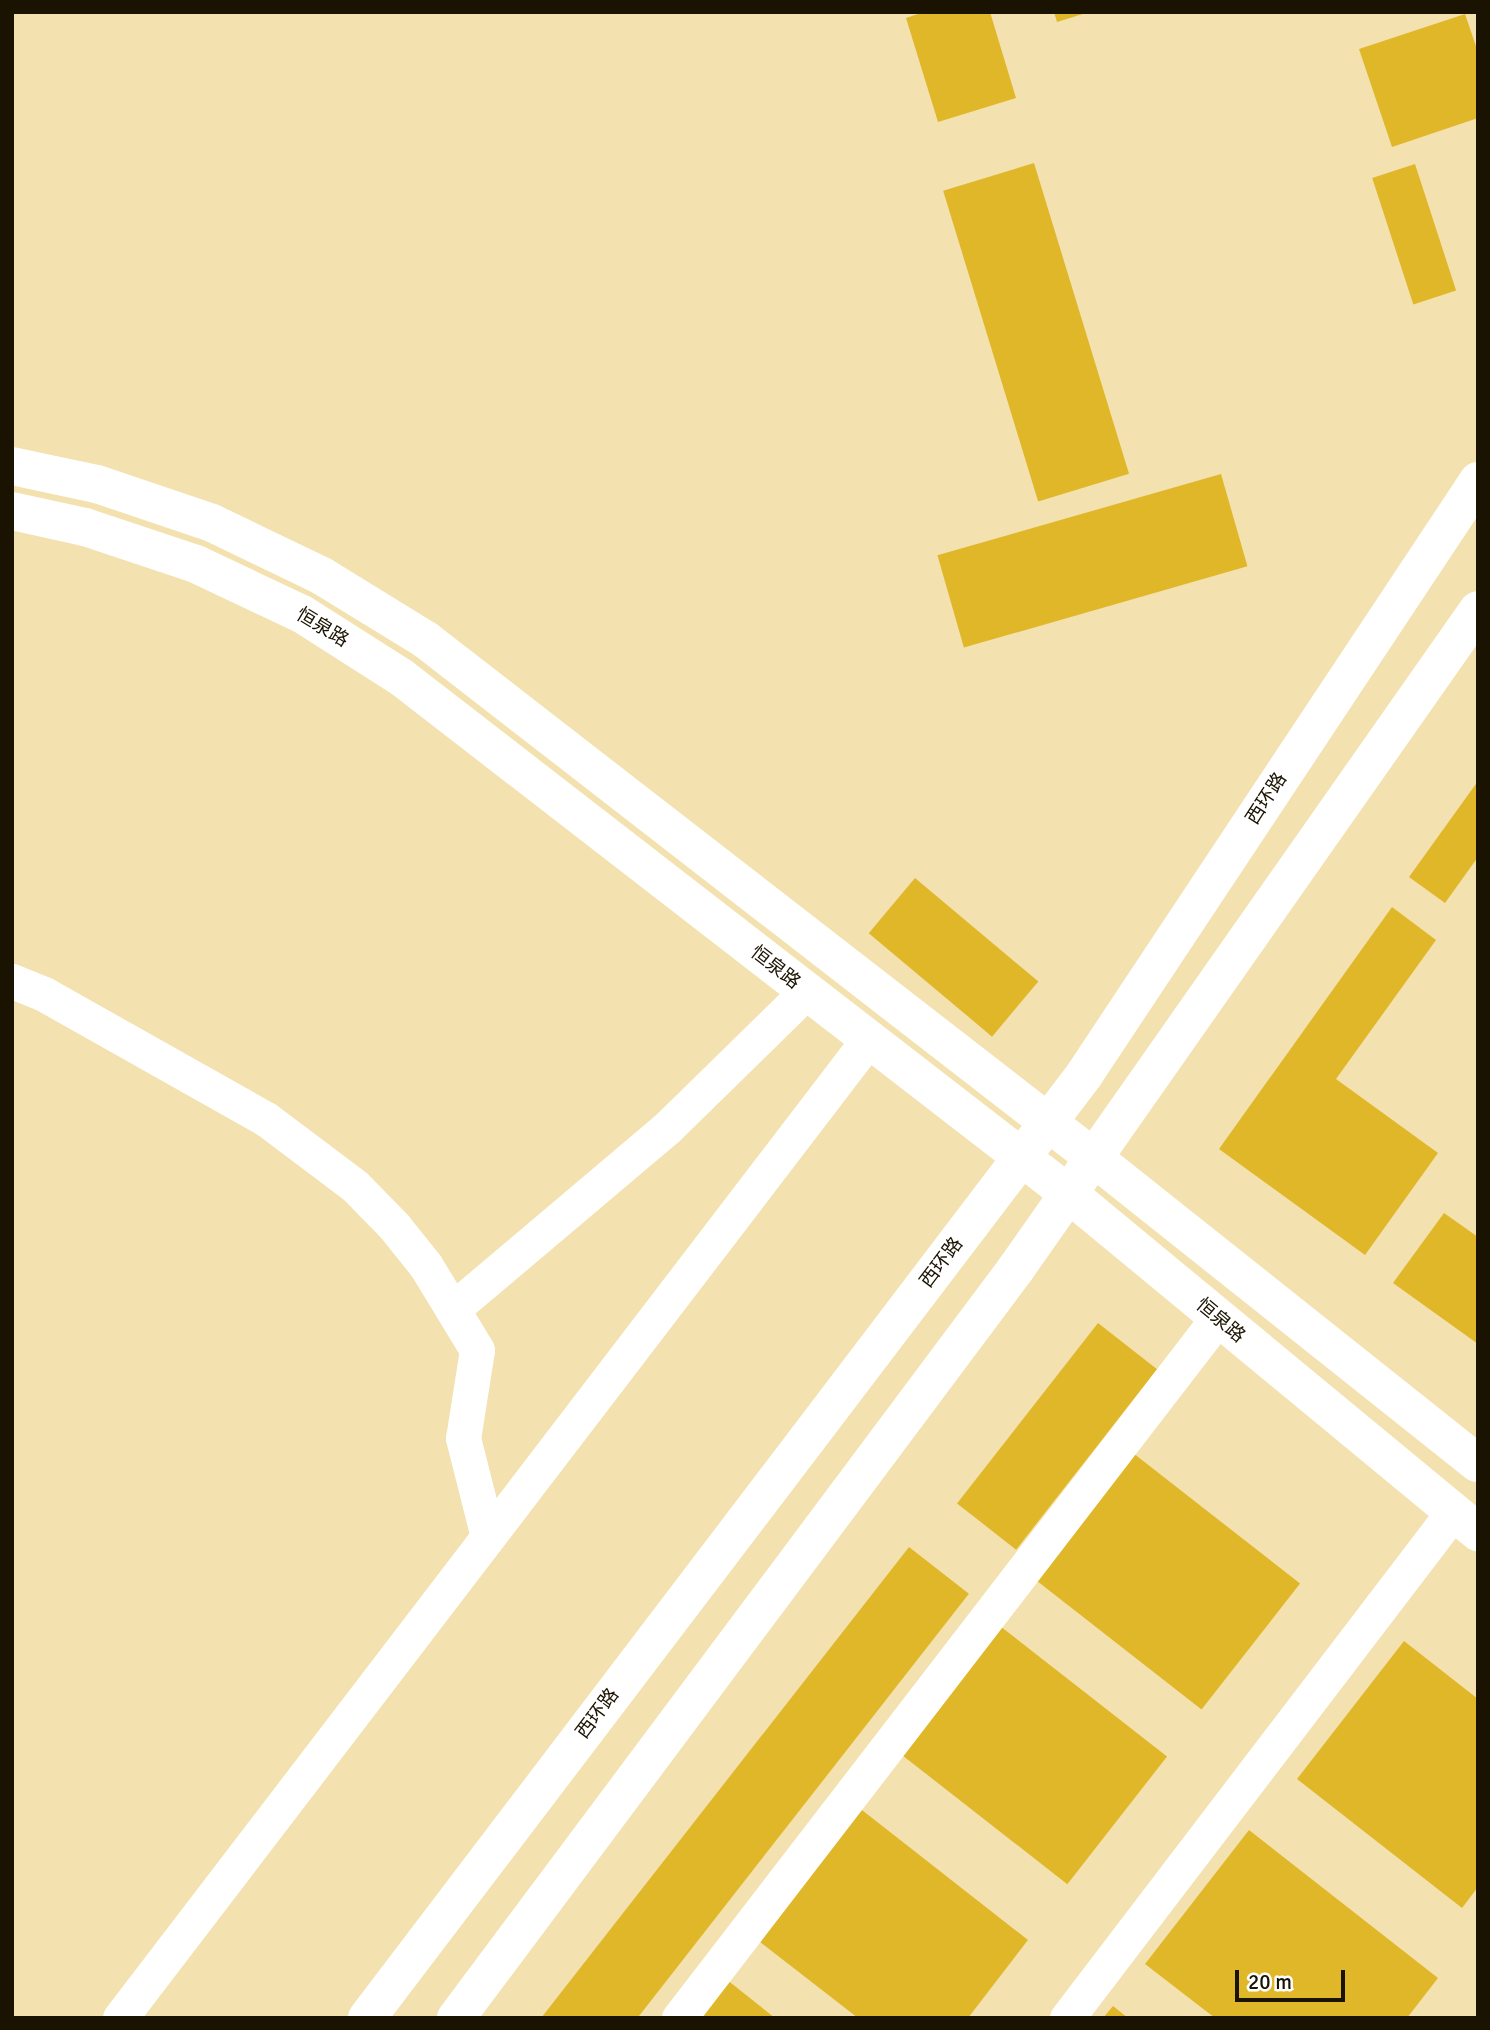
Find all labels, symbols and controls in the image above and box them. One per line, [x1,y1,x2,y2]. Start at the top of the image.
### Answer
street label: 恒泉路 [292,604,352,652]
street label: 西环路 [1242,769,1292,829]
street label: 恒泉路 [746,941,804,995]
street label: 西环路 [916,1233,968,1293]
street label: 恒泉路 [1191,1294,1249,1348]
street label: 西环路 [572,1684,624,1744]
scale bar [1238,1956,1348,2000]
text: 20 m [1248,1969,1292,1995]

